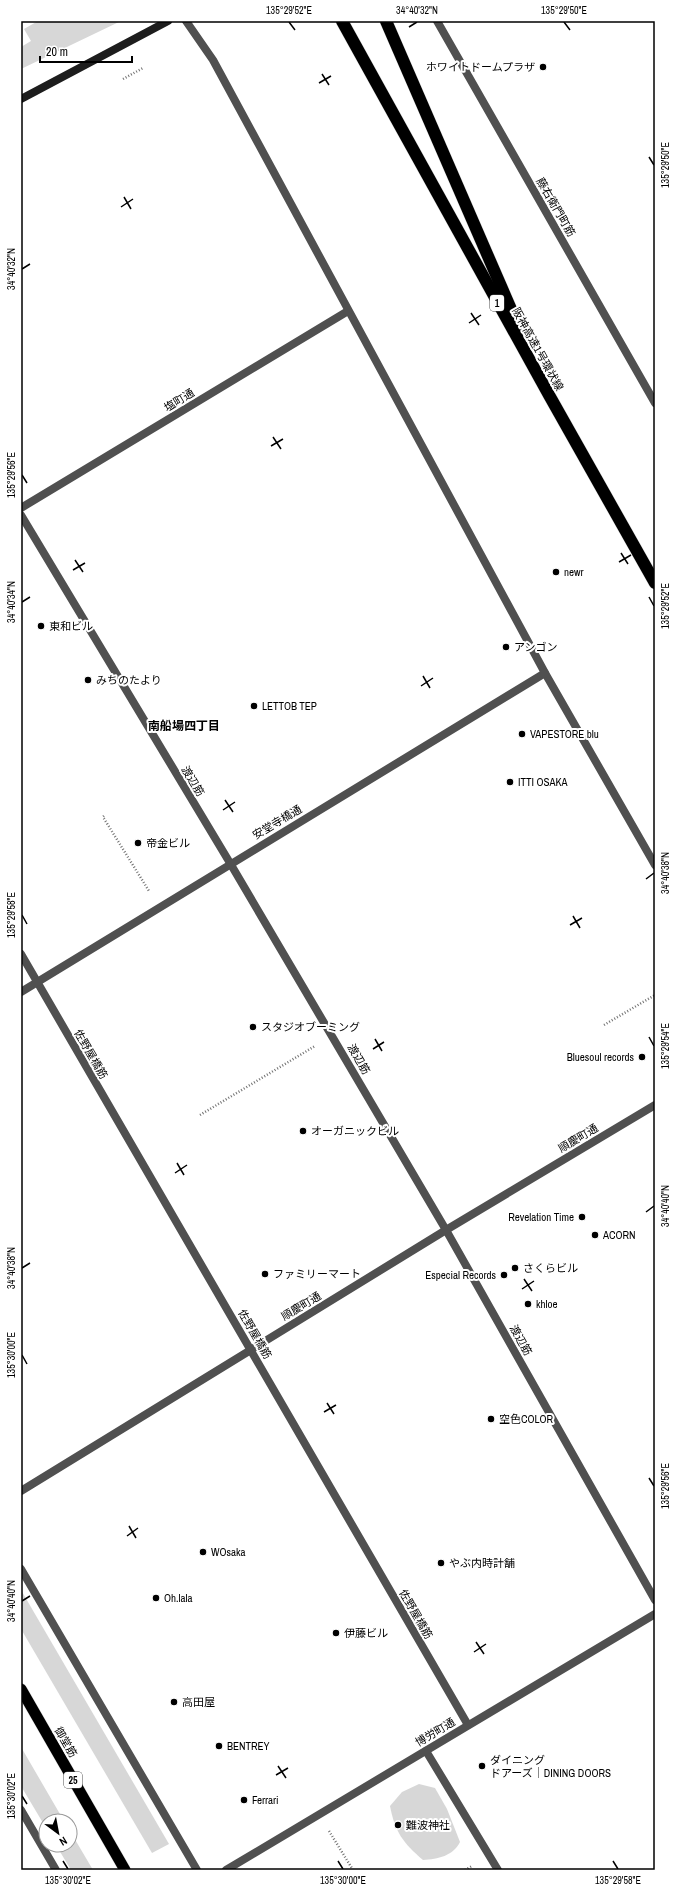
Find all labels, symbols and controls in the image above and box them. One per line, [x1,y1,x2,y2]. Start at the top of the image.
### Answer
text: 135°29'52"E [266,4,312,17]
text: 34°40'32"N [396,4,438,17]
text: 135°29'50"E [541,4,587,17]
scale bar [40,38,132,64]
text: 20 m [46,44,68,60]
place label: ホワイトドームプラザ [426,60,535,74]
marker: ホワイトドームプラザ [538,62,548,72]
text: 135°29'50"E [659,142,672,188]
street label: 藤右衛門町筋 [533,175,579,239]
text: 34°40'32"N [5,248,18,290]
road number: 1 [490,295,504,311]
street label: 阪神高速1号環状線 [509,305,567,393]
street label: 塩町通 [161,386,197,414]
text: 135°29'56"E [5,452,18,498]
place label: newr [564,565,584,579]
marker: newr [551,567,561,577]
text: 34°40'34"N [5,581,18,623]
text: 135°29'52"E [659,583,672,629]
place label: 東和ビル [49,619,93,633]
marker: 東和ビル [36,621,46,631]
place label: アンゴン [514,640,558,654]
marker: アンゴン [501,642,511,652]
place label: みちのたより [96,673,162,687]
marker: みちのたより [83,675,93,685]
place label: LETTOB TEP [262,699,317,713]
marker: LETTOB TEP [249,701,259,711]
district label: 南船場四丁目 [148,718,220,734]
place label: VAPESTORE blu [530,727,599,741]
marker: VAPESTORE blu [517,729,527,739]
street label: 渡辺筋 [179,763,207,799]
place label: ITTI OSAKA [518,775,569,789]
marker: ITTI OSAKA [505,777,515,787]
street label: 安堂寺橋通 [250,802,304,842]
place label: 帝金ビル [146,836,190,850]
marker: 帝金ビル [133,838,143,848]
text: 34°40'38"N [659,852,672,894]
text: 135°29'58"E [5,892,18,938]
place label: スタジオブーミング [261,1020,360,1034]
marker: スタジオブーミング [248,1022,258,1032]
text: 135°29'54"E [659,1023,672,1069]
street label: 佐野屋橋筋 [71,1027,111,1081]
street label: 渡辺筋 [345,1041,373,1077]
place label: Bluesoul records [567,1050,634,1064]
marker: Bluesoul records [637,1052,647,1062]
street label: 順慶町通 [556,1121,600,1155]
place label: オーガニックビル [311,1124,399,1138]
marker: オーガニックビル [298,1126,308,1136]
text: 34°40'40"N [659,1185,672,1227]
place label: Revelation Time [508,1210,574,1224]
marker: Revelation Time [577,1212,587,1222]
place label: ACORN [602,1228,636,1242]
marker: ACORN [590,1230,600,1240]
text: 34°40'38"N [5,1247,18,1289]
place label: さくらビル [523,1261,578,1275]
marker: さくらビル [510,1263,520,1273]
place label: ファミリーマート [273,1267,361,1281]
place label: Especial Records [425,1268,496,1282]
marker: ファミリーマート [260,1269,270,1279]
marker: Especial Records [499,1270,509,1280]
street label: 順慶町通 [279,1289,323,1323]
place label: khloe [536,1297,558,1311]
marker: khloe [523,1299,533,1309]
street label: 佐野屋橋筋 [235,1307,275,1361]
street label: 渡辺筋 [507,1322,535,1358]
text: 135°30'00"E [5,1332,18,1378]
place label: 空色COLOR [499,1412,554,1426]
marker: 空色COLOR [486,1414,496,1424]
text: 135°29'56"E [659,1463,672,1509]
place label: WOsaka [211,1545,246,1559]
marker: WOsaka [198,1547,208,1557]
place label: やぶ内時計舗 [449,1556,515,1570]
marker: やぶ内時計舗 [436,1558,446,1568]
text: 34°40'40"N [5,1580,18,1622]
street label: 佐野屋橋筋 [396,1587,436,1641]
place label: Oh.lala [164,1591,193,1605]
marker: Oh.lala [151,1593,161,1603]
place label: 伊藤ビル [344,1626,388,1640]
marker: 伊藤ビル [331,1628,341,1638]
place label: 高田屋 [182,1695,215,1709]
marker: 高田屋 [169,1697,179,1707]
street label: 博労町通 [413,1715,457,1749]
street label: 御堂筋 [51,1723,80,1760]
place label: BENTREY [227,1739,270,1753]
marker: BENTREY [214,1741,224,1751]
place label: ダイニング ドアーズ｜DINING DOORS [490,1753,611,1780]
marker: ダイニング ドアーズ｜DINING DOORS [477,1761,487,1771]
road number: 25 [64,1772,82,1788]
text: 135°30'02"E [5,1773,18,1819]
place label: Ferrari [252,1793,279,1807]
marker: Ferrari [239,1795,249,1805]
north arrow [38,1813,78,1853]
place label: 難波神社 [406,1818,450,1832]
marker: 難波神社 [393,1820,403,1830]
text: N [57,1834,70,1849]
text: 135°30'02"E [45,1874,91,1887]
text: 135°30'00"E [320,1874,366,1887]
text: 135°29'58"E [595,1874,641,1887]

